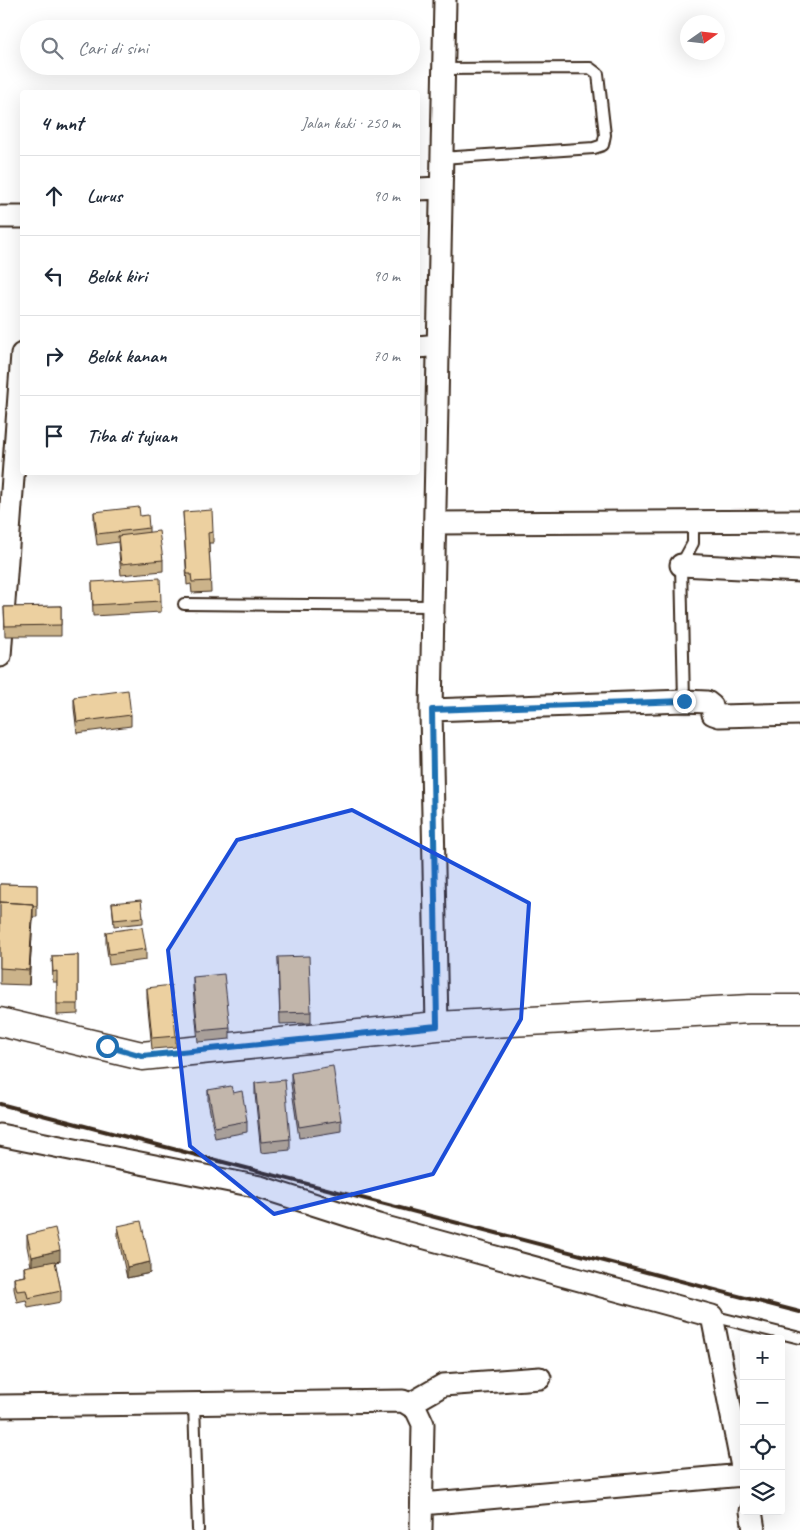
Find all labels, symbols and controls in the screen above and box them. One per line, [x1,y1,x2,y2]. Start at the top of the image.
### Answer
north arrow [680,15,725,60]
search box [20,20,420,75]
icon: search [38,34,66,62]
text: Cari di sini [78,36,148,60]
text: 4 mnt [40,110,83,136]
text: Jalan kaki · 250 m [302,113,400,133]
icon: ahead [40,182,68,210]
text: Lurus [87,184,122,208]
text: 90 m [373,186,400,206]
icon: left [40,262,68,290]
text: Belok kiri [87,264,147,288]
text: 90 m [373,266,400,286]
icon: right [40,342,68,370]
text: Belok kanan [87,344,166,368]
text: 70 m [373,346,400,366]
icon: arrive [40,422,68,450]
text: Tiba di tujuan [87,424,177,448]
route end [673,690,696,713]
route start [96,1035,119,1058]
map controls [740,1335,785,1515]
button: + [740,1335,785,1380]
button: − [740,1380,785,1425]
button: locate [740,1425,785,1470]
button: layers [740,1470,785,1515]

